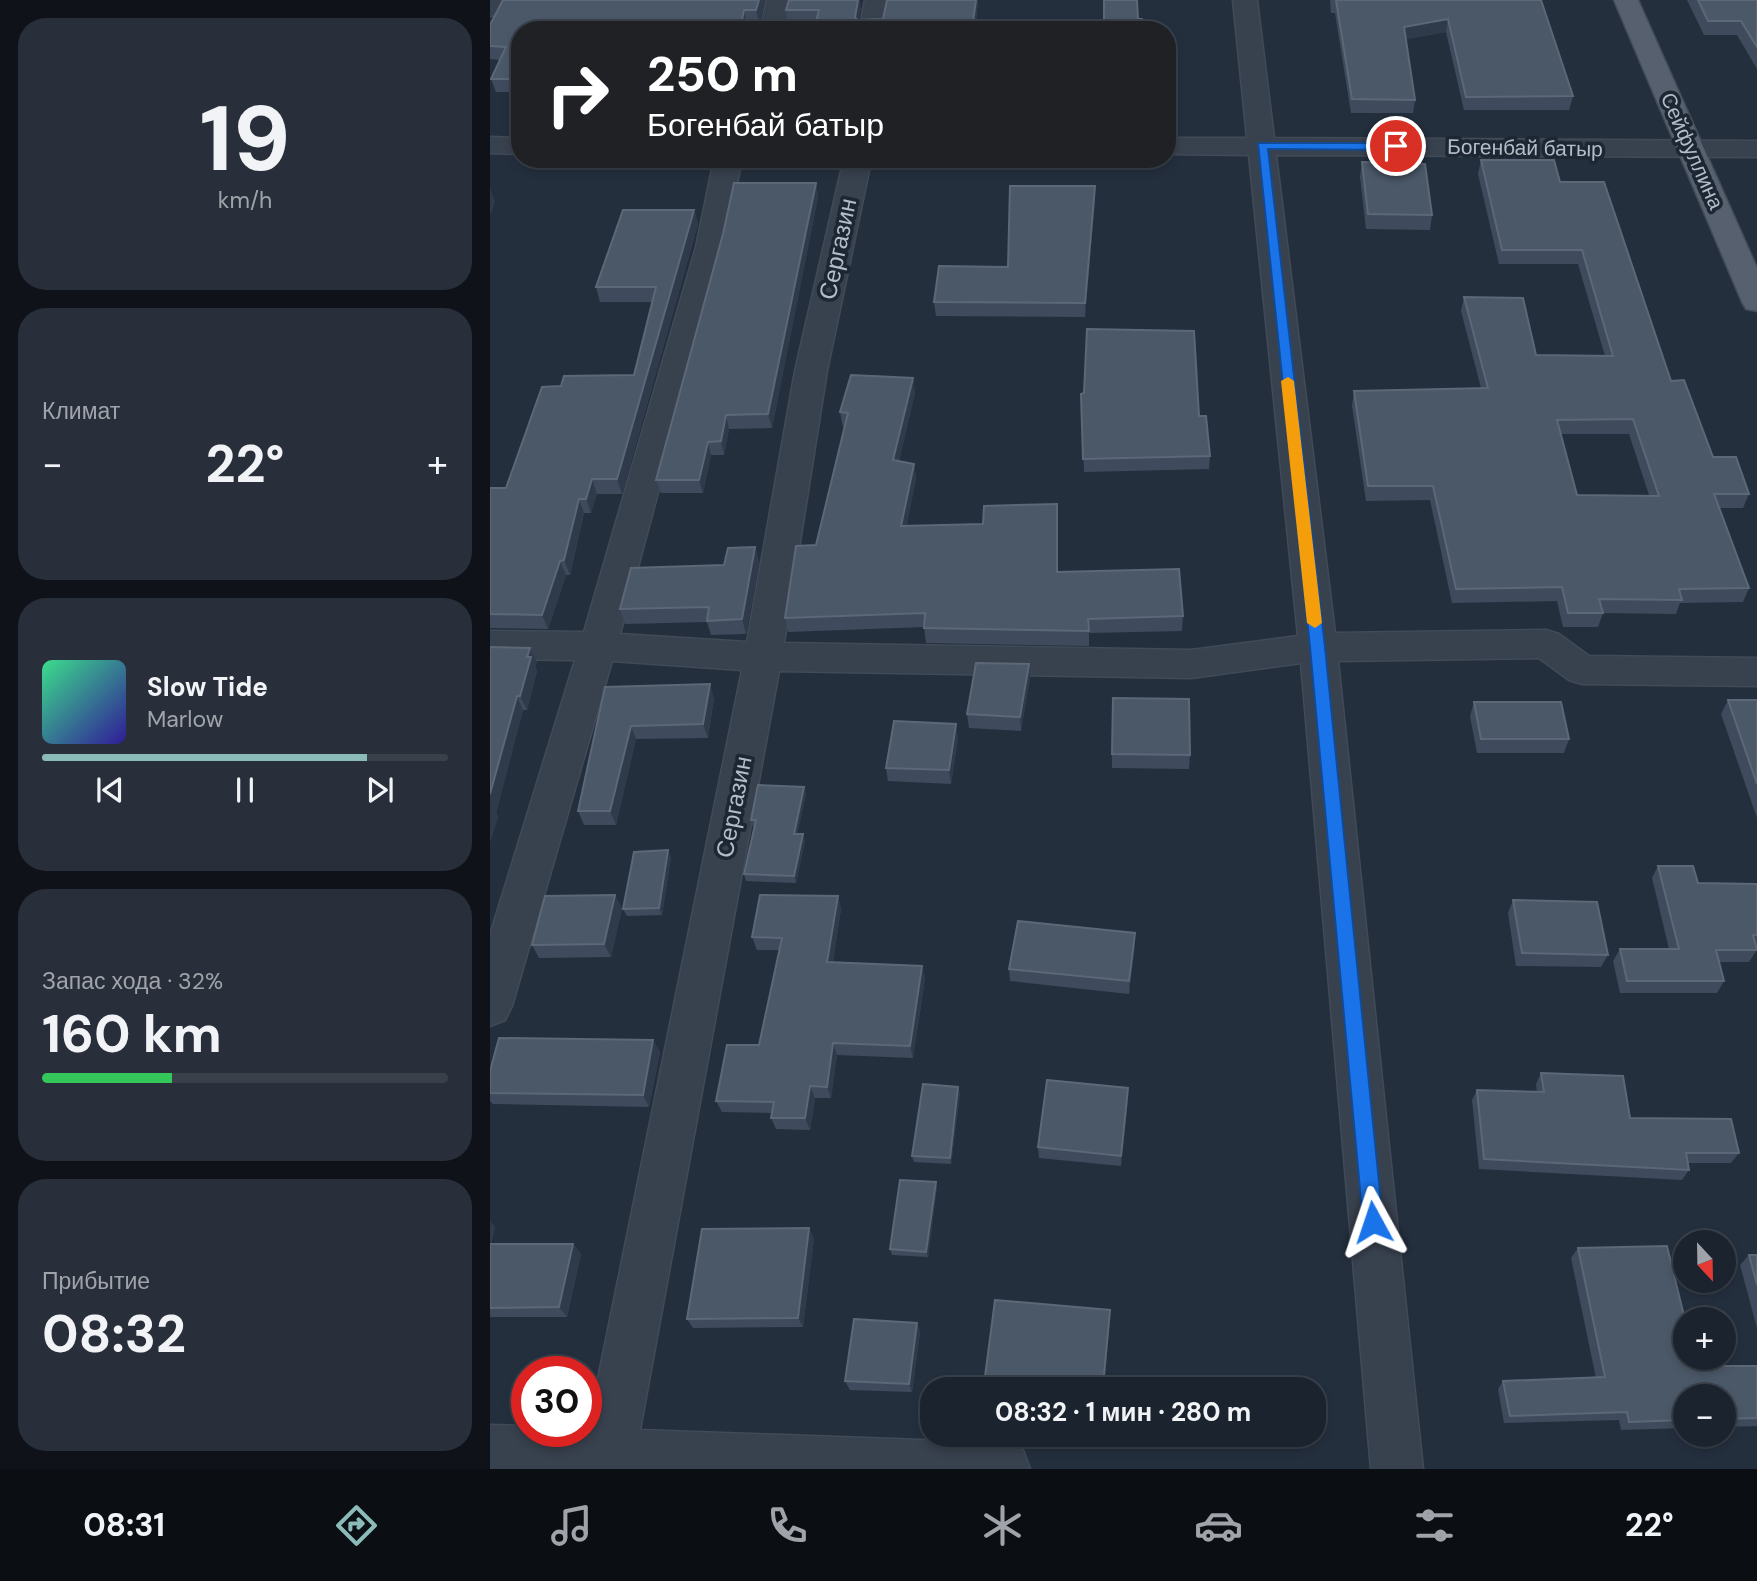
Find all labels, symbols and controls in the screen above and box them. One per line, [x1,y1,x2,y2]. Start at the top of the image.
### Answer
text: 250 m [647,42,798,106]
icon: right [532,49,623,140]
text: 19 [200,80,290,198]
street label: Сейфуллина [1654,88,1730,214]
text: Богенбай батыр [647,104,884,146]
pin [1366,116,1426,176]
icon: arrive [1377,127,1415,165]
street label: Богенбай батыр [1447,133,1603,163]
text: km/h [218,185,272,215]
street label: Сергазин [812,195,863,302]
text: Климат [42,396,120,426]
text: 22° [206,430,284,498]
text: − [42,439,63,489]
text: + [427,439,448,489]
text: Slow Tide [147,670,268,704]
text: Marlow [147,704,223,734]
street label: Сергазин [708,753,759,860]
icon: previous [91,771,129,809]
icon: pause [226,771,264,809]
icon: next [361,771,399,809]
text: Запас хода · 32% [42,966,223,996]
text: 160 km [42,1000,222,1068]
position arrow [1336,1185,1410,1259]
north arrow [1673,1230,1736,1293]
map controls [1673,1230,1736,1447]
text: Прибытие [42,1266,150,1296]
text: 08:32 [42,1300,186,1368]
button: + [1673,1307,1736,1370]
speed limit sign: 30 [511,1356,602,1447]
button: − [1673,1384,1736,1447]
text: 08:32 · 1 мин · 280 m [995,1395,1251,1429]
icon: directions [332,1501,381,1550]
icon: music [547,1501,596,1550]
icon: phone [763,1501,812,1550]
icon: climate [978,1501,1027,1550]
icon: car [1194,1501,1243,1550]
icon: filters [1410,1501,1459,1550]
text: 08:31 [83,1504,165,1546]
text: 22° [1625,1504,1674,1546]

